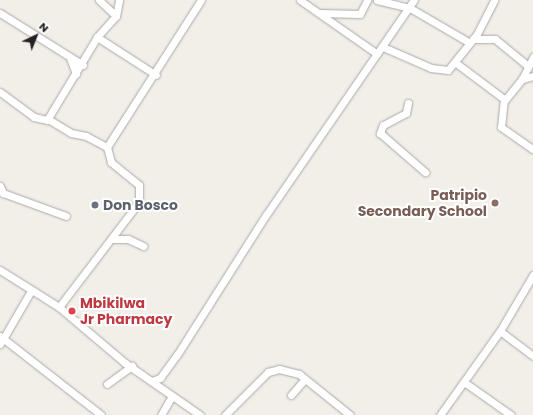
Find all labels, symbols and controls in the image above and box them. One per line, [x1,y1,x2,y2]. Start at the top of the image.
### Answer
north arrow [16,16,56,56]
text: N [36,19,53,36]
place label: Patripio Secondary School [358,187,487,220]
place label: Don Bosco [103,197,178,213]
marker: Patripio Secondary School [490,198,500,208]
marker: Don Bosco [90,200,100,210]
place label: Mbikilwa Jr Pharmacy [80,295,172,328]
marker: Mbikilwa Jr Pharmacy [67,306,77,316]

